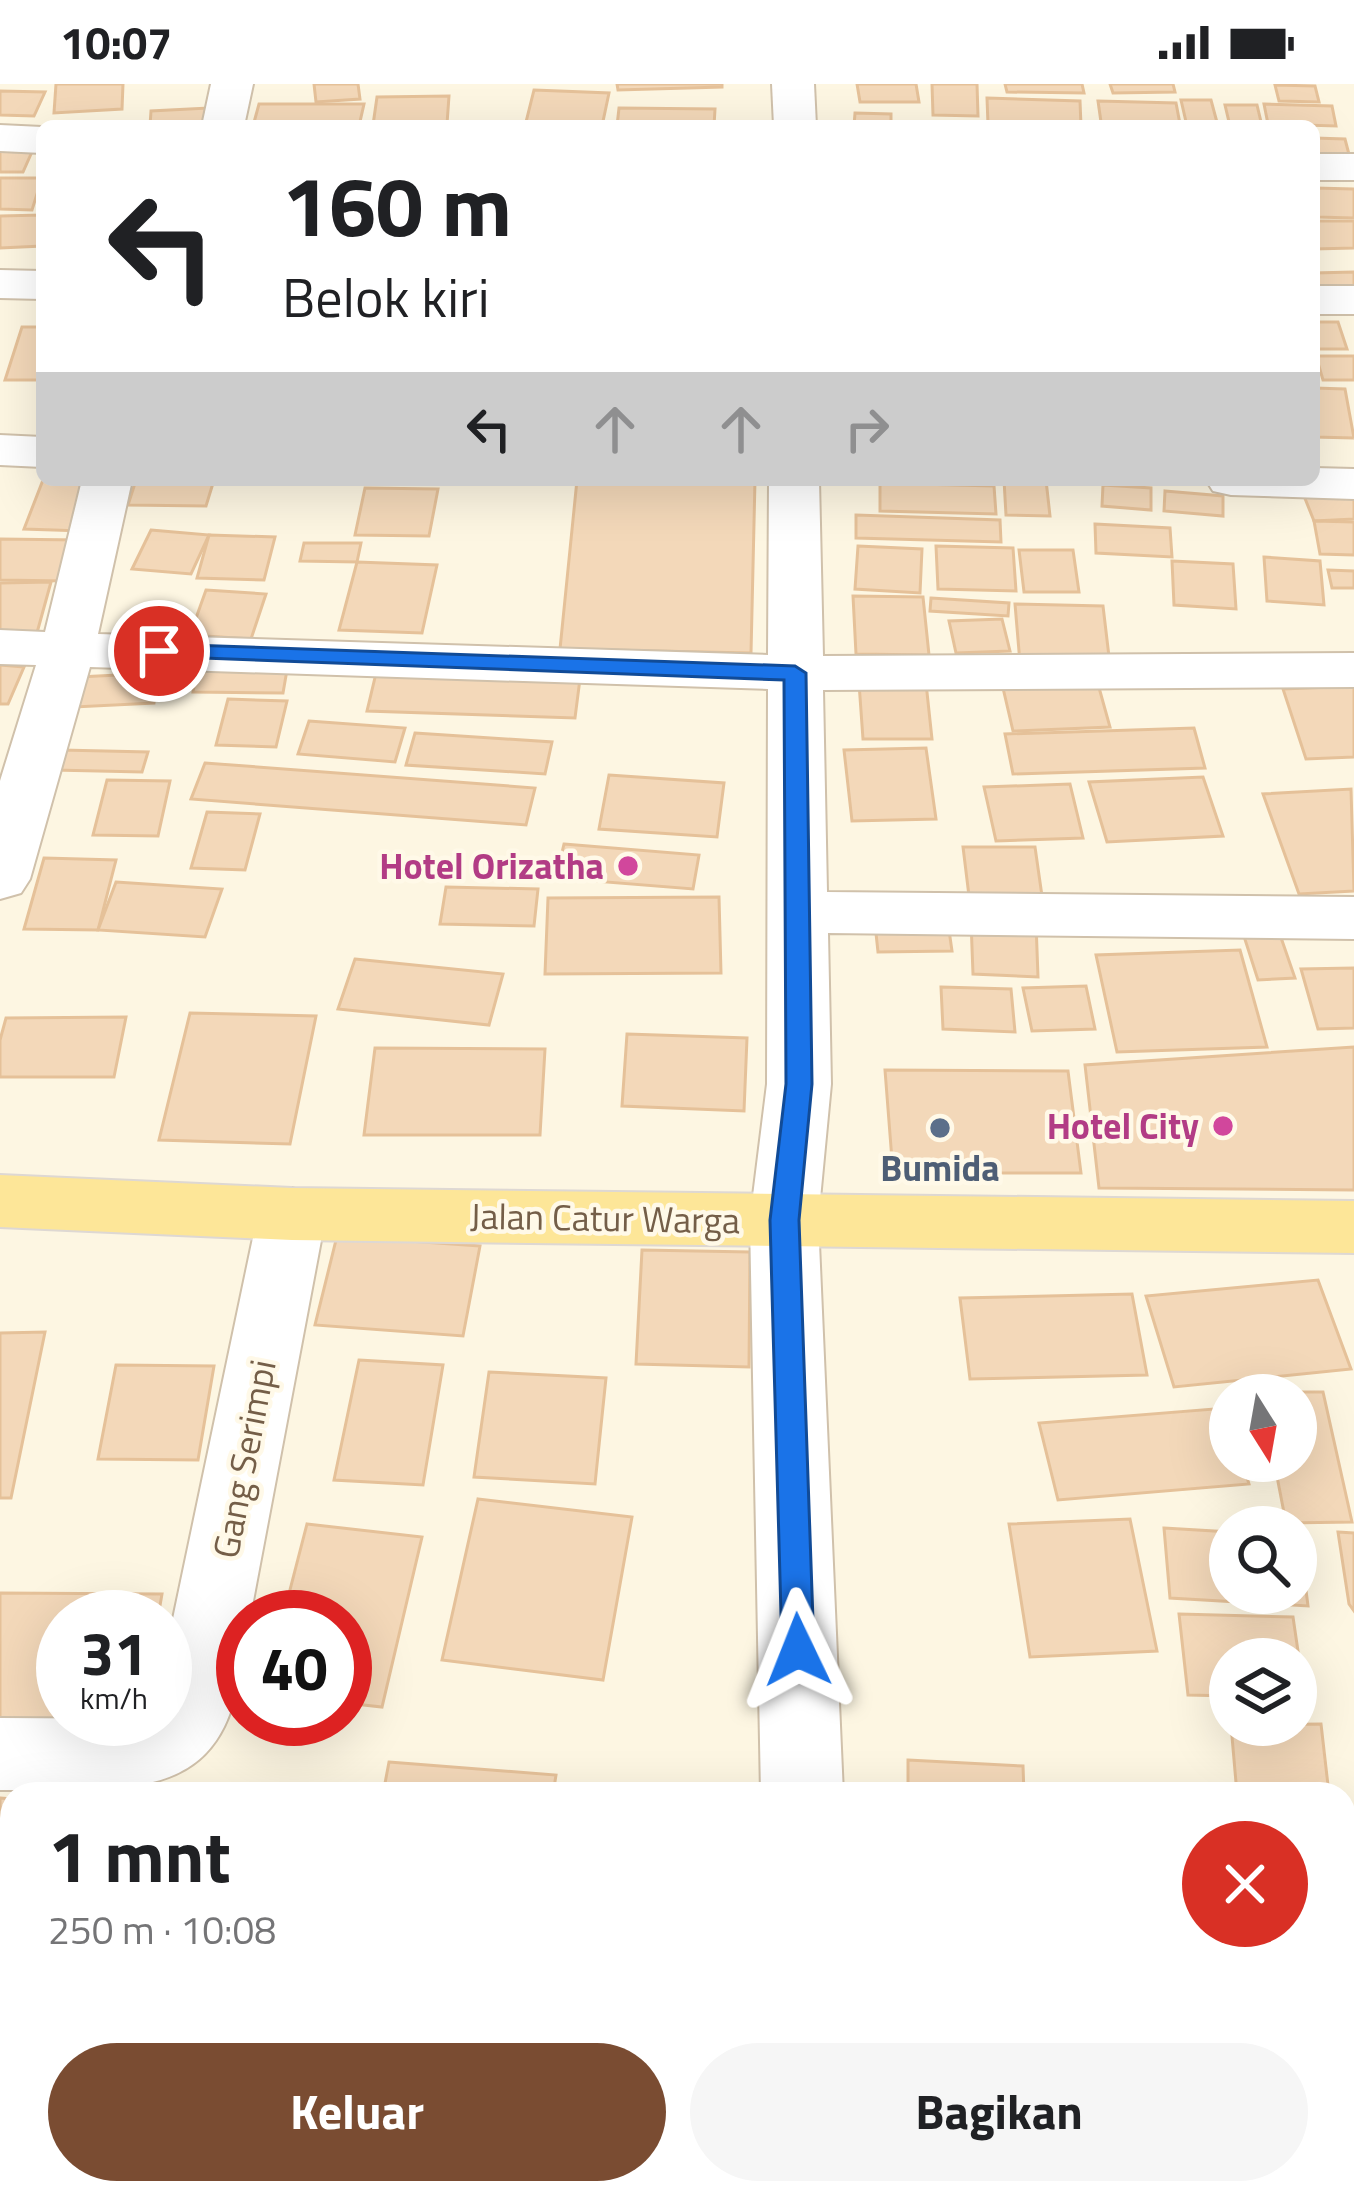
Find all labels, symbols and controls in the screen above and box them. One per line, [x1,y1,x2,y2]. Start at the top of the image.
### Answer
text: 10:07 [60,8,172,76]
text: 160 m [282,141,512,269]
icon: left [84,168,240,324]
text: Belok kiri [282,256,489,338]
icon: left [456,396,522,462]
icon: ahead [582,396,648,462]
icon: ahead [708,396,774,462]
icon: right [834,396,900,462]
pin [108,600,210,702]
icon: arrive [126,618,192,684]
place label: Hotel Orizatha [379,838,604,893]
marker: Hotel Orizatha [615,853,641,879]
place label: Hotel City [1047,1098,1199,1153]
marker: Hotel City [1210,1113,1236,1139]
marker: Bumida [927,1115,953,1141]
place label: Bumida [880,1140,1000,1195]
street label: Jalan Catur Warga [470,1188,740,1247]
street label: Gang Serimpi [197,1355,290,1563]
north arrow [1209,1374,1317,1482]
map controls [1209,1374,1317,1746]
button: search [1209,1506,1317,1614]
position arrow [735,1587,861,1713]
speed limit sign: 40 [216,1590,372,1746]
text: 31 [80,1607,148,1698]
button: layers [1209,1638,1317,1746]
text: km/h [80,1675,148,1721]
text: 1 mnt [48,1800,231,1910]
button: close [1182,1821,1308,1947]
text: 250 m · 10:08 [48,1900,276,1959]
button: Keluar [48,2043,666,2181]
button: Bagikan [690,2043,1308,2181]

